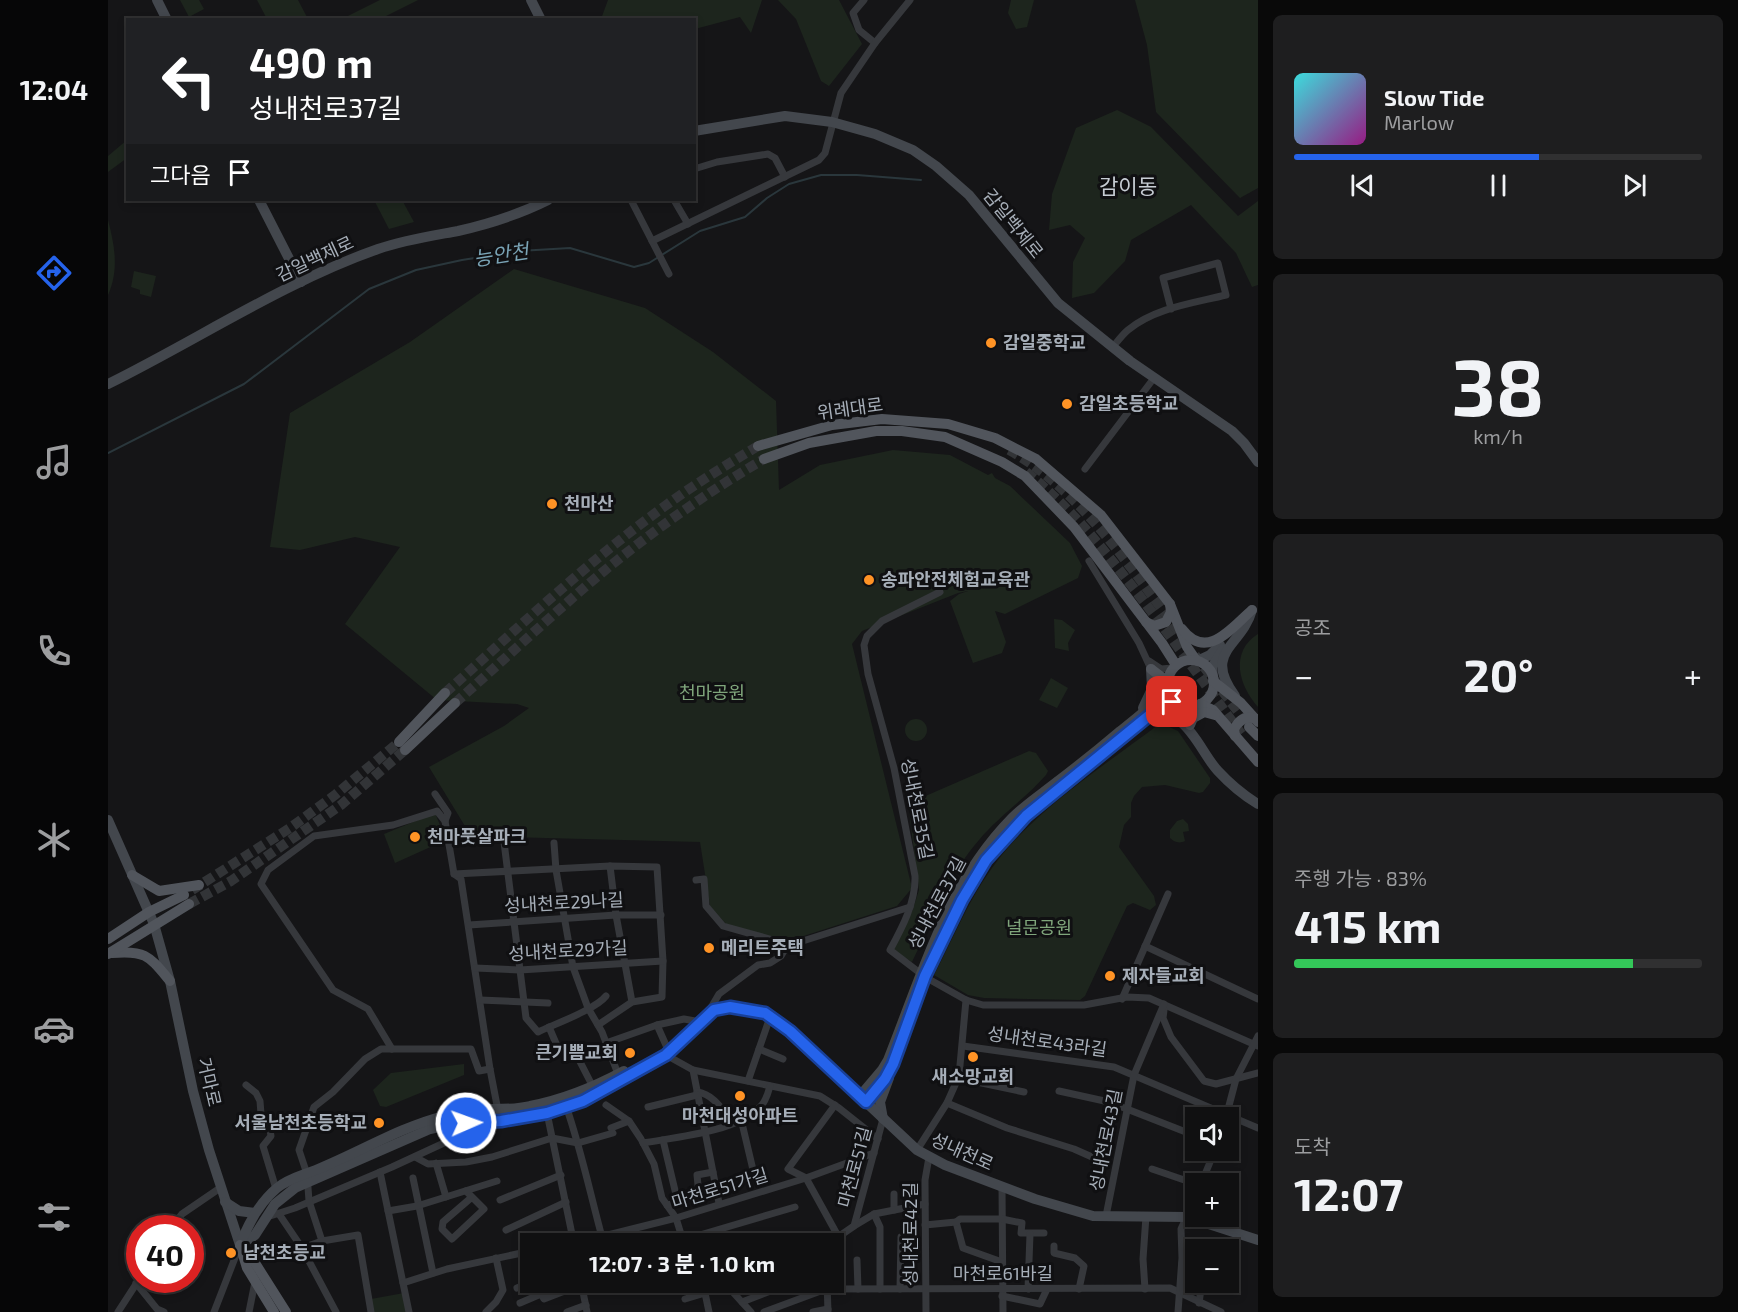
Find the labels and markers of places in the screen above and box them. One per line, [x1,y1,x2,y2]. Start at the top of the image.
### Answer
place label: 감일중학교 [1003,331,1086,353]
marker: 감일중학교 [984,336,998,350]
place label: 감일초등학교 [1079,392,1178,414]
marker: 감일초등학교 [1060,397,1074,411]
place label: 천마산 [564,492,614,514]
marker: 천마산 [545,497,559,511]
place label: 송파안전체험교육관 [881,568,1030,590]
marker: 송파안전체험교육관 [862,573,876,587]
pin [1146,676,1197,727]
place label: 천마풋살파크 [427,825,526,847]
marker: 천마풋살파크 [408,830,422,844]
place label: 메리트주택 [721,936,804,958]
marker: 메리트주택 [702,941,716,955]
place label: 제자들교회 [1122,964,1205,986]
marker: 제자들교회 [1103,969,1117,983]
place label: 큰기쁨교회 [535,1041,618,1063]
marker: 큰기쁨교회 [623,1046,637,1060]
marker: 새소망교회 [966,1050,980,1064]
place label: 새소망교회 [932,1065,1014,1087]
marker: 마천대성아파트 [733,1089,747,1103]
place label: 마천대성아파트 [682,1104,798,1126]
place label: 서울남천초등학교 [235,1111,367,1133]
marker: 서울남천초등학교 [372,1116,386,1130]
place label: 남천초등교 [243,1241,326,1263]
marker: 남천초등교 [224,1246,238,1260]

